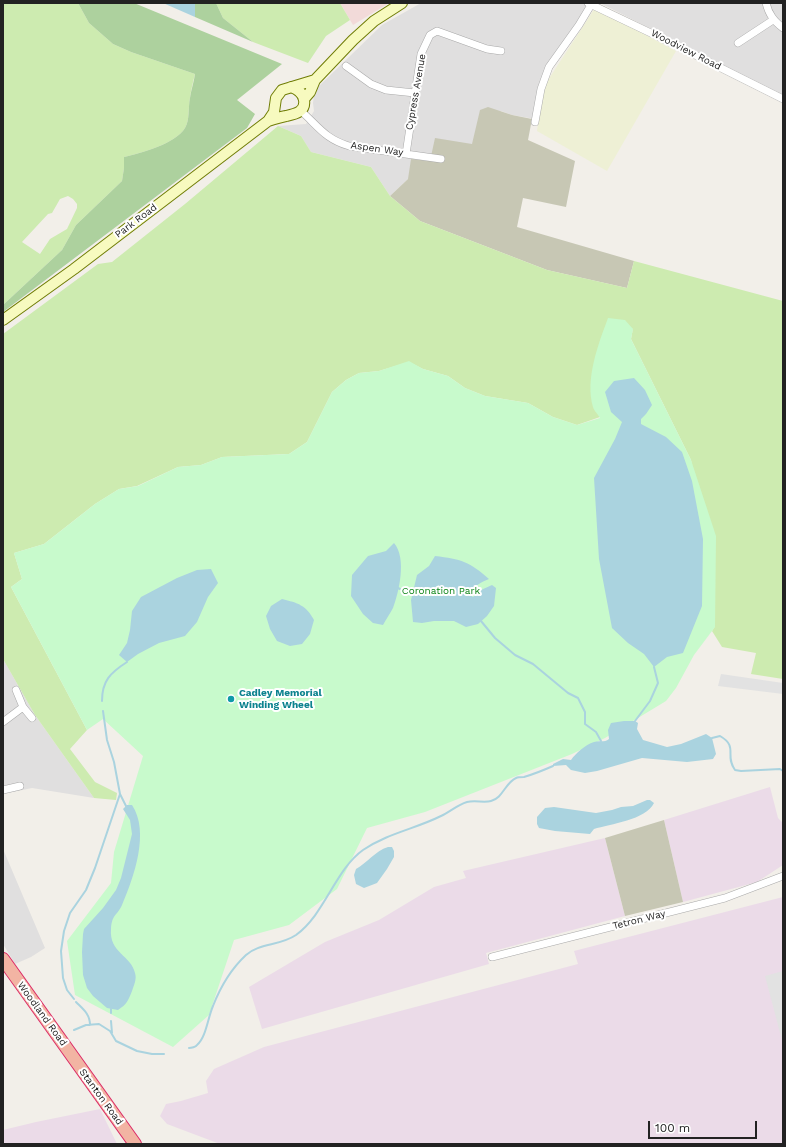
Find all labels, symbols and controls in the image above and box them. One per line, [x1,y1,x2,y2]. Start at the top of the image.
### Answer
street label: Woodview Road [649,27,723,73]
street label: Cypress Avenue [403,53,429,131]
street label: Aspen Way [350,139,404,159]
street label: Park Road [113,201,159,241]
park label: Coronation Park [402,585,480,597]
place label: Cadley Memorial Winding Wheel [239,687,322,710]
marker: Cadley Memorial Winding Wheel [226,694,236,704]
street label: Tetron Way [611,908,667,932]
street label: Woodland Road [15,980,69,1048]
street label: Stanton Road [77,1067,125,1127]
scale bar [650,1113,759,1139]
text: 100 m [655,1121,690,1135]

